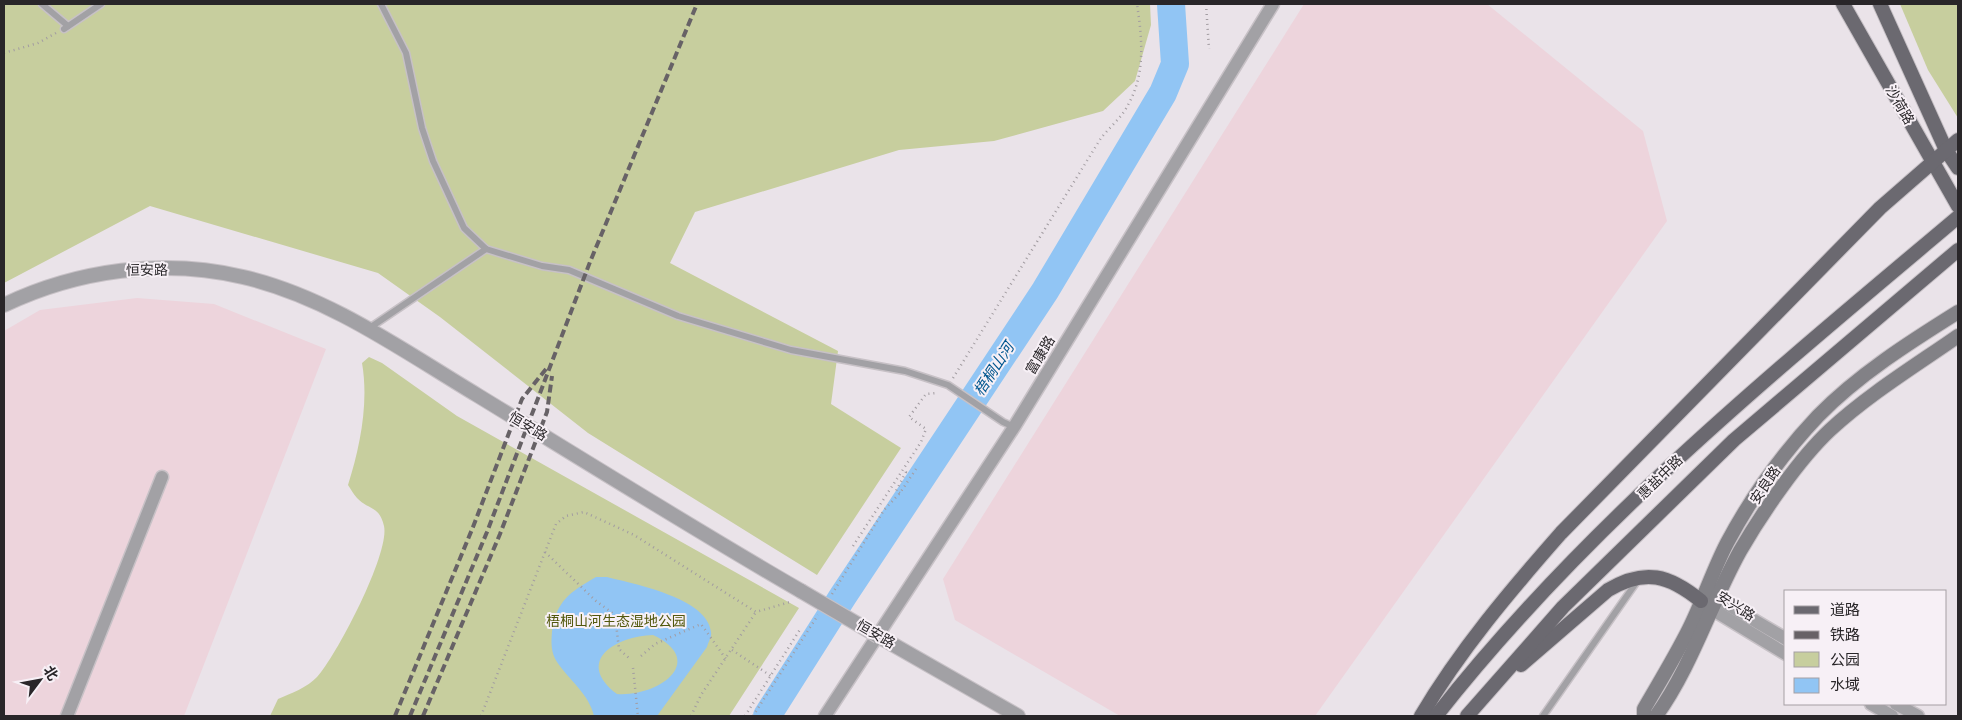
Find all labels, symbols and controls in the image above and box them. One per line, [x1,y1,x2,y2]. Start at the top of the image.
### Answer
street label: 沙荷路 [1883,82,1918,127]
street label: 恒安路 [126,261,168,278]
street label: 富康路 [1021,332,1058,377]
water label: 梧桐山河 [969,336,1019,399]
street label: 恒安路 [506,407,551,444]
street label: 惠盐中路 [1634,451,1686,502]
street label: 安良路 [1746,463,1783,507]
street label: 安兴路 [1714,587,1759,624]
legend [1784,590,1947,705]
text: 道路 [1830,600,1860,618]
park label: 梧桐山河生态湿地公园 [546,612,686,629]
street label: 恒安路 [854,616,899,651]
text: 铁路 [1830,625,1860,643]
text: 公园 [1830,650,1860,668]
north arrow [15,655,65,705]
text: 北 [41,662,62,683]
text: 水域 [1830,675,1860,693]

